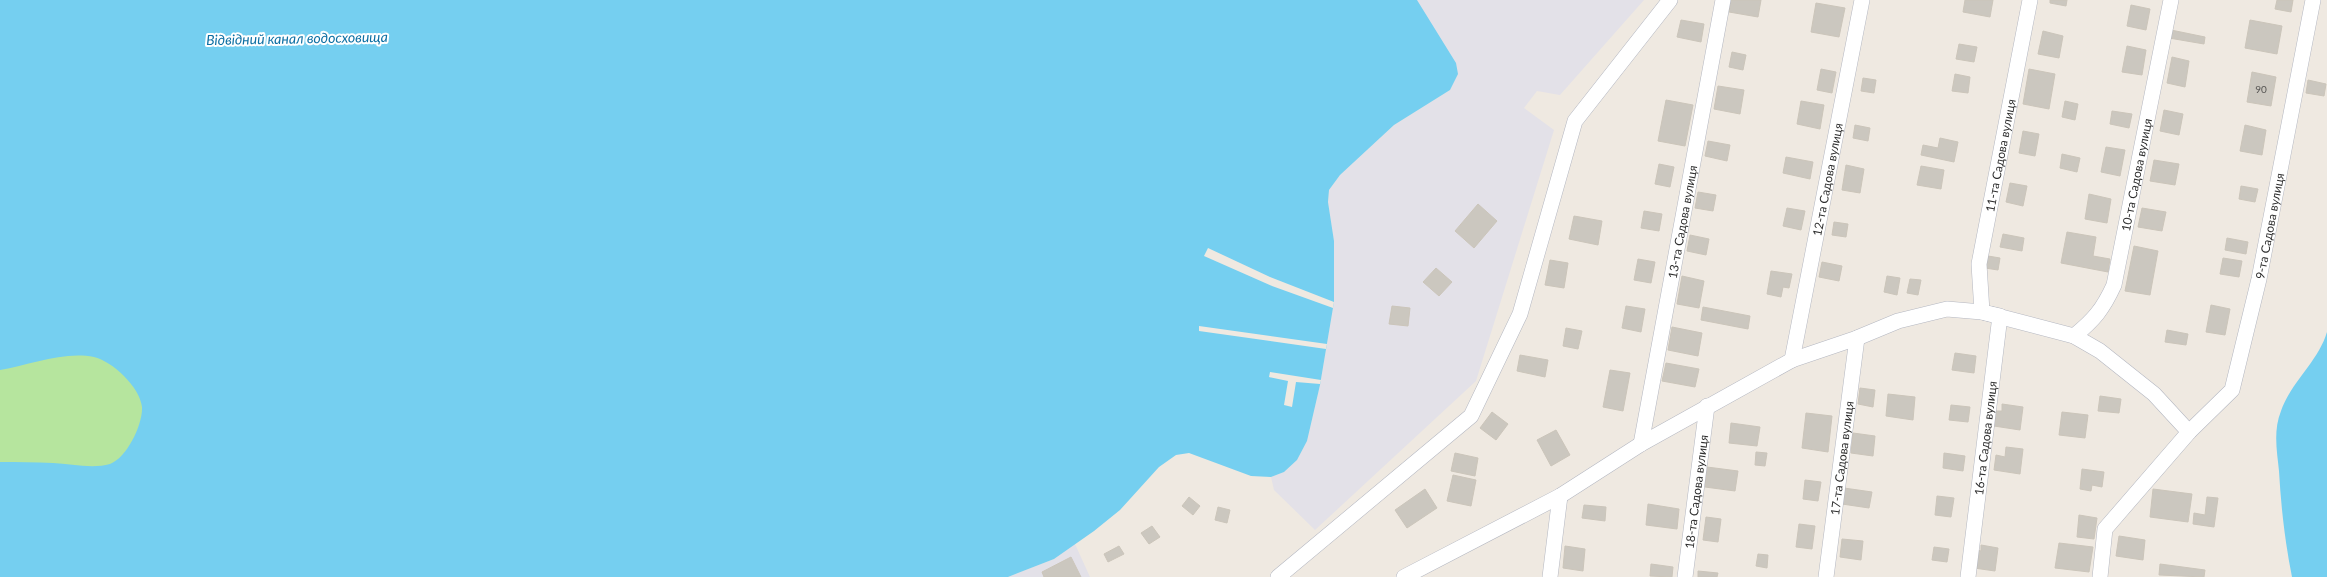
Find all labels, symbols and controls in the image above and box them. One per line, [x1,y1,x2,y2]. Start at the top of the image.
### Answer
water label: Відвідний канал водосховища [206,28,388,48]
house number: 90 [2255,83,2267,95]
street label: 11-та Садова вулиця [1982,98,2018,213]
street label: 10-та Садова вулиця [2117,117,2155,233]
street label: 12-та Садова вулиця [1809,121,1845,237]
street label: 13-та Садова вулиця [1664,164,1700,280]
street label: 9-та Садова вулиця [2252,171,2287,280]
street label: 16-та Садова вулиця [1971,380,1999,496]
street label: 17-та Садова вулиця [1827,400,1856,516]
street label: 18-та Садова вулиця [1681,434,1711,550]

